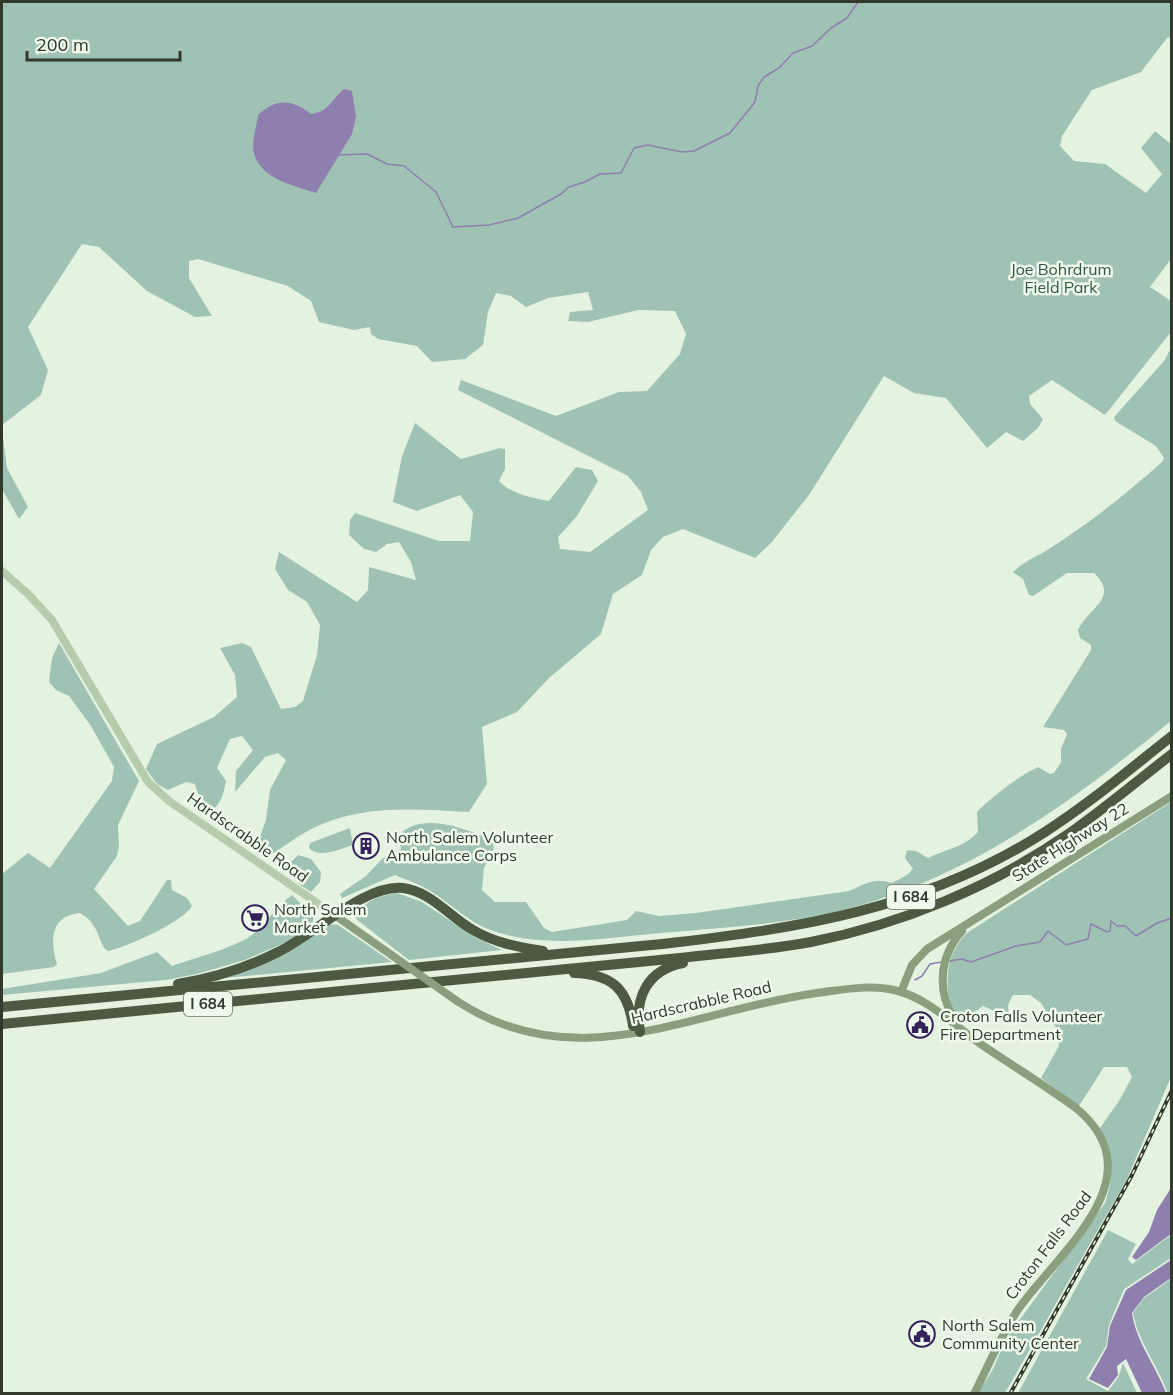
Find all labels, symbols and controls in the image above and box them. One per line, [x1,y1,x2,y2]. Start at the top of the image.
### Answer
scale bar [27,24,180,62]
text: 200 m [36,33,89,56]
park label: Joe Bohrdrum Field Park [1010,259,1112,297]
street label: Hardscrabble Road [184,788,312,886]
street label: State Highway 22 [1008,798,1132,886]
place label: North Salem Volunteer Ambulance Corps [386,827,553,865]
building icon: North Salem Volunteer Ambulance Corps [351,831,381,861]
road number: I 684 [887,885,935,909]
place label: North Salem Market [274,899,367,937]
supermarket icon: North Salem Market [240,903,270,933]
street label: Hardscrabble Road [629,976,773,1028]
road number: I 684 [184,992,232,1016]
place label: Croton Falls Volunteer Fire Department [940,1006,1103,1044]
public building icon: Croton Falls Volunteer Fire Department [905,1010,935,1040]
street label: Croton Falls Road [1001,1187,1095,1303]
place label: North Salem Community Center [942,1315,1079,1353]
public building icon: North Salem Community Center [907,1319,937,1349]

